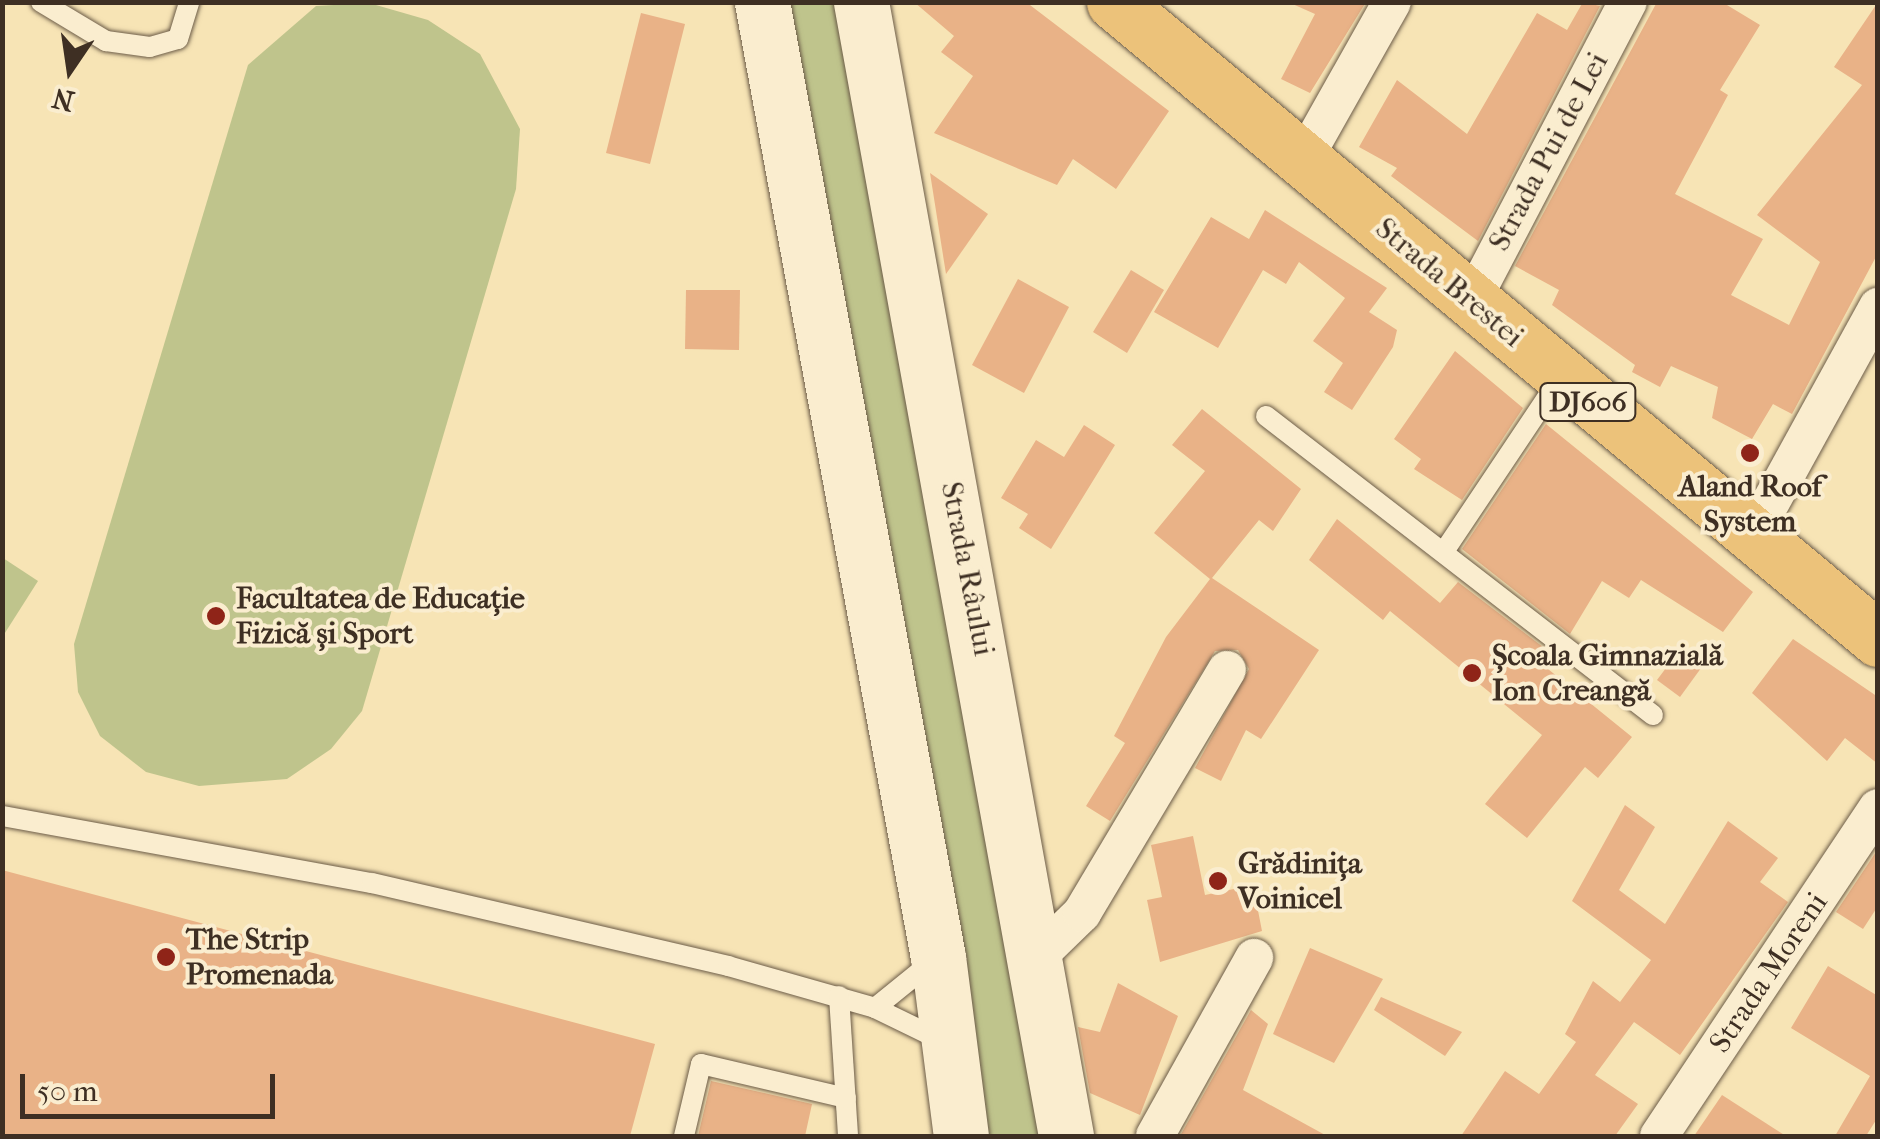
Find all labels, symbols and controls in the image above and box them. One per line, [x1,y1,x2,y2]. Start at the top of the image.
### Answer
north arrow [20,20,120,120]
street label: Strada Pui de Lei [1482,47,1616,257]
text: N [49,81,77,118]
street label: Strada Brestei [1368,211,1530,355]
road number: DJ606 [1538,379,1638,425]
marker: Aland Roof System [1739,442,1761,464]
place label: Aland Roof System [1678,469,1822,540]
street label: Strada Râului [933,479,1001,659]
place label: Facultatea de Educație Fizică și Sport [236,581,525,652]
marker: Facultatea de Educație Fizică și Sport [205,605,227,627]
place label: Școala Gimnazială Ion Creangă [1492,638,1723,708]
marker: Școala Gimnazială Ion Creangă [1461,662,1483,684]
place label: Grădinița Voinicel [1238,846,1362,916]
marker: Grădinița Voinicel [1207,870,1229,892]
street label: Strada Moreni [1702,886,1836,1060]
place label: The Strip Promenada [186,922,333,992]
marker: The Strip Promenada [155,946,177,968]
scale bar [25,1054,280,1116]
text: 50 m [37,1074,98,1109]

